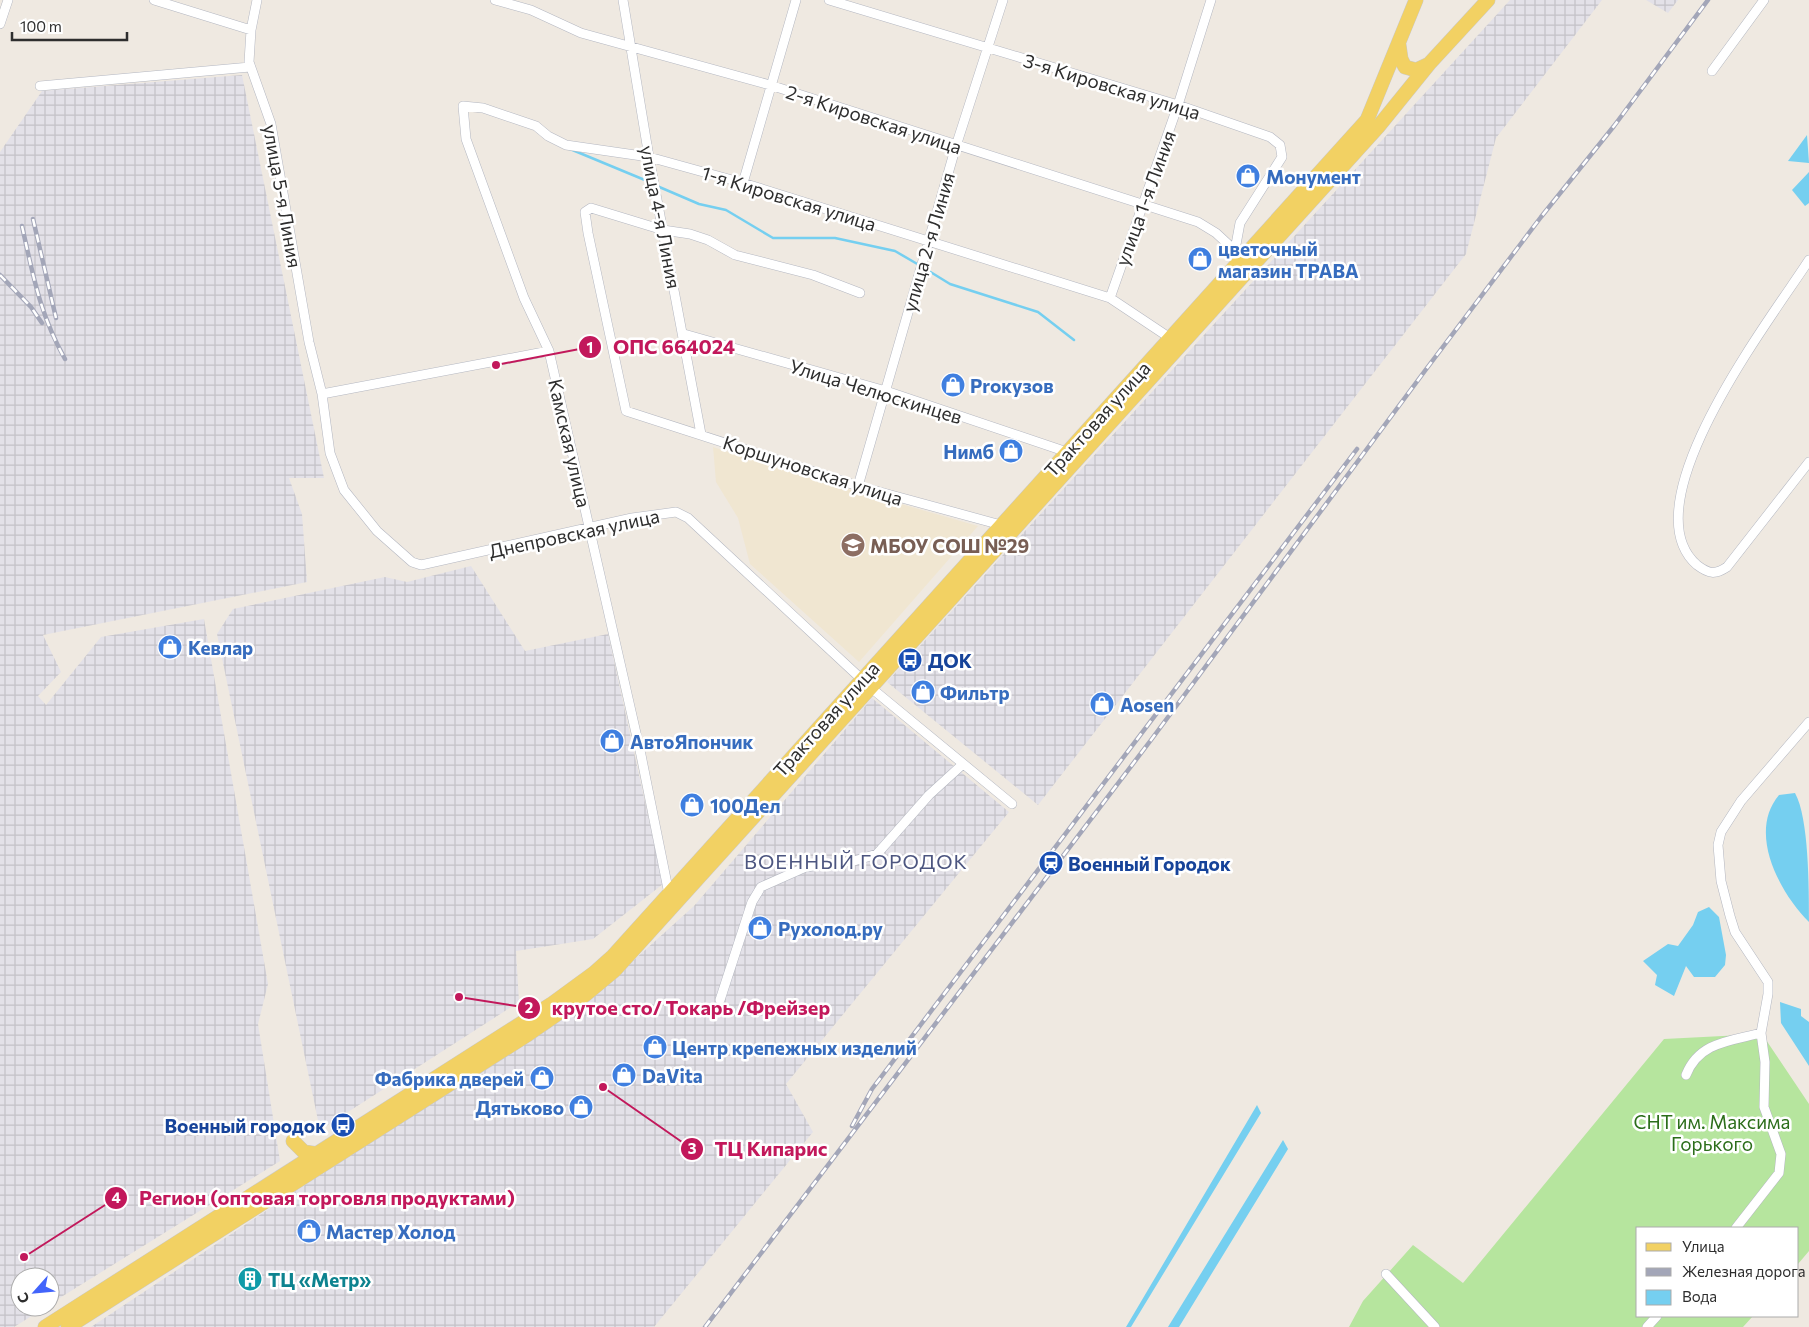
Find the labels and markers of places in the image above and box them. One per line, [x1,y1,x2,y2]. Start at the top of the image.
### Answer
shop icon: Монумент [1235,163,1261,189]
place label: Монумент [1266,165,1361,188]
place label: цветочный магазин ТРАВА [1218,237,1359,282]
shop icon: цветочный магазин ТРАВА [1187,246,1213,272]
callout: ОПС 664024 [578,330,745,365]
shop icon: Proкузов [940,372,966,398]
place label: Proкузов [970,374,1054,397]
shop icon: Нимб [998,438,1024,464]
place label: Нимб [943,440,994,463]
school or university icon: МБОУ СОШ №29 [840,532,866,558]
place label: МБОУ СОШ №29 [870,534,1029,557]
shop icon: Кевлар [157,634,183,660]
place label: Кевлар [188,636,253,659]
bus stop icon: ДОК [897,647,923,673]
place label: ДОК [928,649,972,672]
shop icon: Фильтр [910,679,936,705]
place label: Фильтр [940,681,1010,704]
shop icon: Aosen [1089,691,1115,717]
place label: Aosen [1120,693,1174,716]
shop icon: АвтоЯпончик [599,728,625,754]
place label: АвтоЯпончик [630,730,753,753]
shop icon: 100Дел [679,792,705,818]
place label: 100Дел [710,794,781,817]
station icon: Военный Городок [1038,850,1064,876]
place label: Военный Городок [1068,852,1231,875]
shop icon: Рухолод.ру [747,915,773,941]
place label: Рухолод.ру [778,917,884,940]
callout: крутое сто/ Токарь /Фрейзер [517,991,840,1026]
shop icon: Центр крепежных изделий [642,1034,668,1060]
place label: Центр крепежных изделий [672,1036,917,1059]
shop icon: DaVita [611,1062,637,1088]
place label: DaVita [642,1064,703,1087]
shop icon: Фабрика дверей [529,1065,555,1091]
place label: Фабрика дверей [375,1067,524,1090]
shop icon: Дятьково [568,1094,594,1120]
place label: Дятьково [475,1096,564,1119]
bus stop icon: Военный городок [330,1112,356,1138]
place label: Военный городок [164,1114,326,1137]
callout: ТЦ Кипарис [679,1131,837,1166]
callout: Регион (оптовая торговля продуктами) [104,1180,525,1215]
shop icon: Мастер Холод [296,1218,322,1244]
place label: Мастер Холод [326,1220,456,1243]
building icon: ТЦ «Метр» [237,1266,263,1292]
place label: ТЦ «Метр» [268,1268,371,1291]

